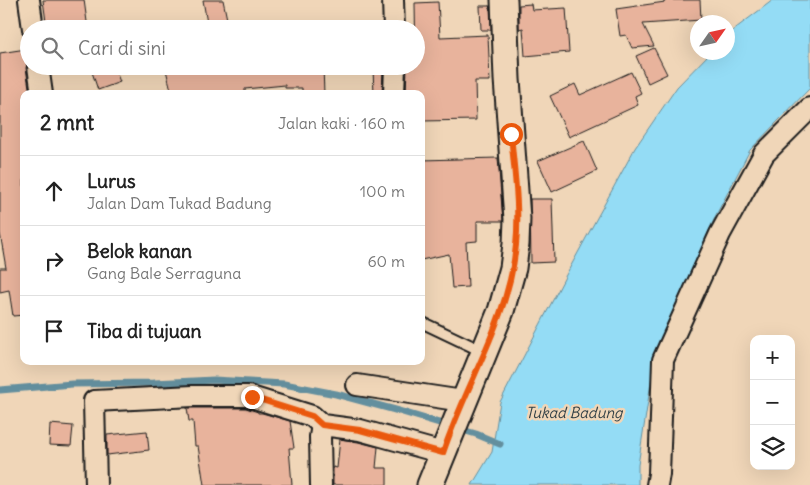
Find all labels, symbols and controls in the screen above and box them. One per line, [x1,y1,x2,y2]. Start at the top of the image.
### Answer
north arrow [690,15,735,60]
search box [20,20,425,75]
icon: search [38,34,66,62]
text: Cari di sini [78,36,166,60]
text: 2 mnt [40,109,94,136]
text: Jalan kaki · 160 m [278,113,405,133]
route start [500,123,523,146]
text: Lurus [87,169,136,193]
icon: ahead [40,177,68,205]
text: 100 m [360,181,405,201]
text: Jalan Dam Tukad Badung [87,193,272,213]
text: Belok kanan [87,239,192,263]
icon: right [40,247,68,275]
text: 60 m [367,251,405,271]
text: Gang Bale Serraguna [87,263,241,283]
icon: arrive [40,317,68,345]
text: Tiba di tujuan [87,319,202,343]
map controls [750,335,795,470]
button: + [750,335,795,380]
button: − [750,380,795,425]
route end [241,386,264,409]
water label: Tukad Badung [526,403,624,422]
button: layers [750,425,795,470]

